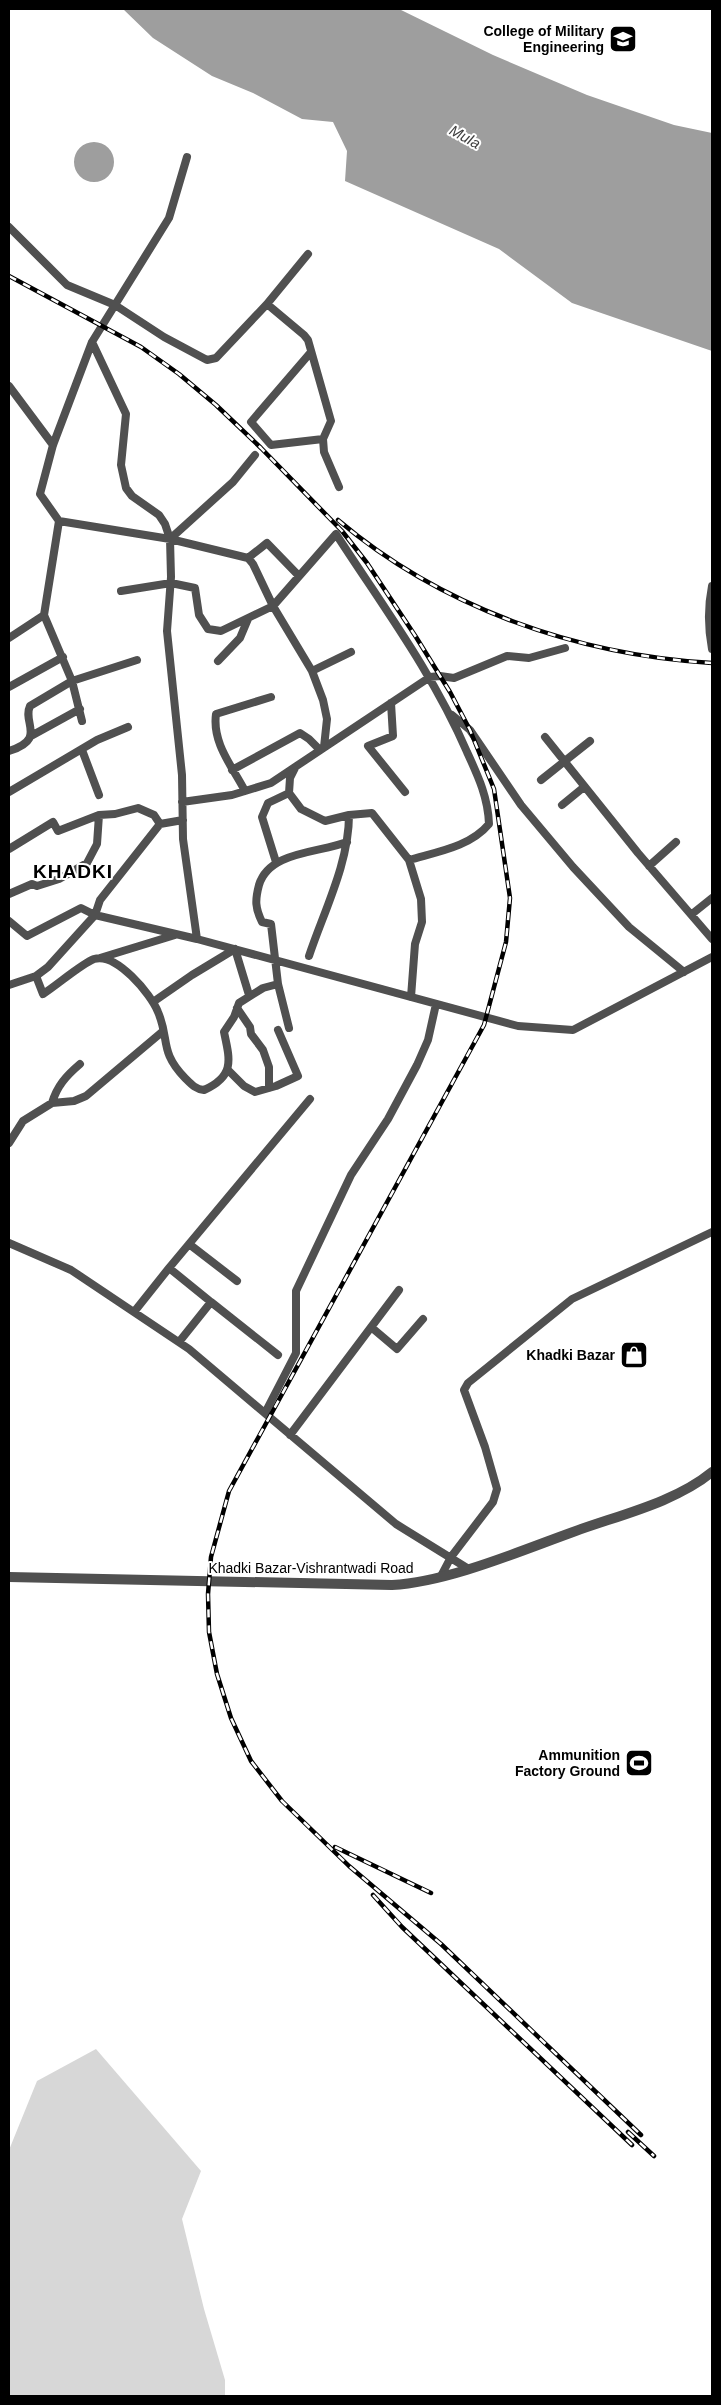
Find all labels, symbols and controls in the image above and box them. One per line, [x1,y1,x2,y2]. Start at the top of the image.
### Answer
place label: College of Military Engineering [483,23,604,55]
school or university icon: College of Military Engineering [608,24,638,54]
water label: Mula [447,121,484,152]
district label: KHADKI [33,861,113,882]
shop icon: Khadki Bazar [619,1340,649,1370]
place label: Khadki Bazar [526,1347,616,1363]
street label: Khadki Bazar-Vishrantwadi Road [208,1560,414,1576]
place label: Ammunition Factory Ground [515,1747,620,1779]
sports icon: Ammunition Factory Ground [624,1748,654,1778]

